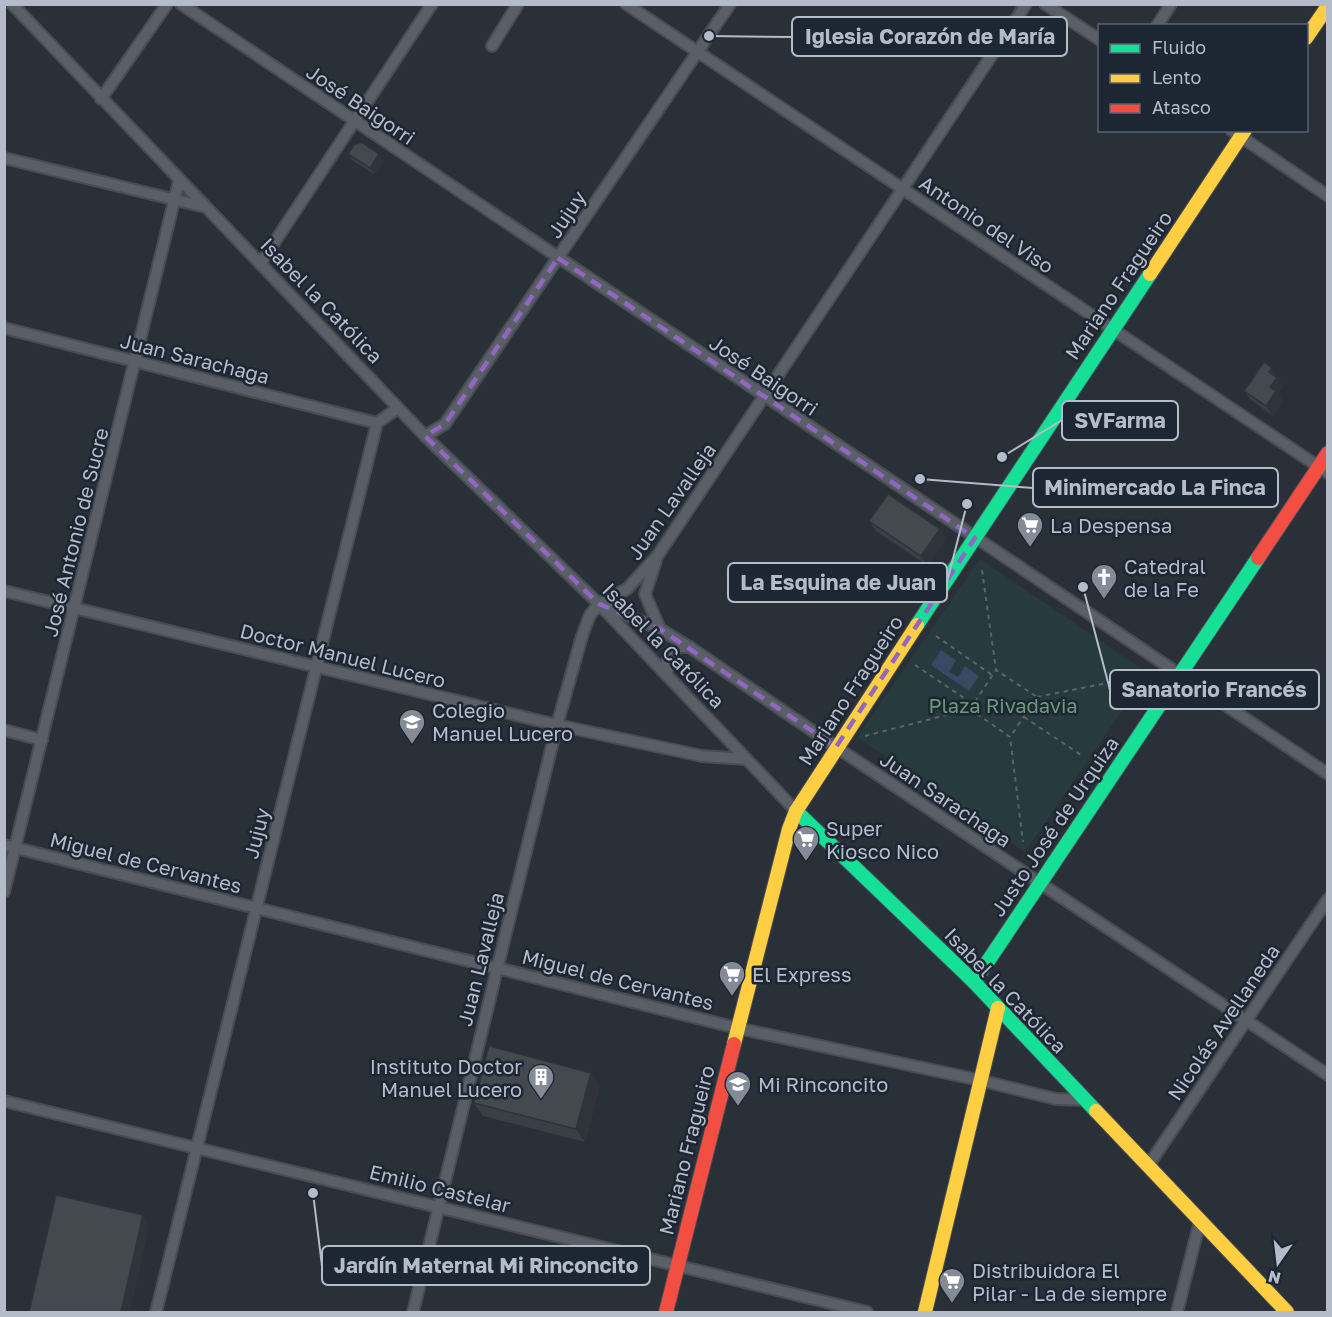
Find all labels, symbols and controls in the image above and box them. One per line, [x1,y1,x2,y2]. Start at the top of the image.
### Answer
callout: Iglesia Corazón de María [792,17,1067,56]
text: Iglesia Corazón de María [805,23,1055,49]
legend [1098,24,1308,132]
text: Fluido [1152,36,1206,58]
street label: José Baigorri [302,59,420,149]
text: Lento [1152,66,1201,88]
text: Atasco [1152,96,1211,118]
street label: Antonio del Viso [915,170,1059,278]
street label: Jujuy [542,186,590,242]
street label: Mariano Fragueiro [1059,206,1177,364]
street label: Isabel la Católica [256,232,388,368]
street label: Juan Sarachaga [118,328,272,388]
street label: José Baigorri [705,330,823,420]
callout: SVFarma [1062,401,1178,440]
text: SVFarma [1074,407,1166,433]
street label: José Antonio de Sucre [37,425,113,639]
street label: Juan Lavalleja [622,438,720,564]
callout: Minimercado La Finca [1033,468,1278,507]
text: Minimercado La Finca [1044,474,1266,500]
supermarket icon: La Despensa [1015,510,1045,548]
place label: La Despensa [1050,513,1172,537]
place label: Catedral de la Fe [1124,554,1206,601]
church icon: Catedral de la Fe [1089,562,1119,600]
callout: La Esquina de Juan [728,563,947,602]
text: La Esquina de Juan [740,569,936,595]
street label: Isabel la Católica [598,577,730,713]
street label: Mariano Fragueiro [793,610,907,770]
street label: Doctor Manuel Lucero [238,618,448,692]
callout: Sanatorio Francés [1110,670,1319,709]
text: Sanatorio Francés [1121,676,1307,702]
park label: Plaza Rivadavia [928,693,1078,717]
place label: Colegio Manuel Lucero [432,698,573,745]
school or university icon: Colegio Manuel Lucero [397,707,427,745]
street label: Justo José de Urquiza [985,732,1123,920]
street label: Juan Sarachaga [876,746,1016,852]
street label: Jujuy [238,805,274,861]
place label: Super Kiosco Nico [826,816,939,863]
supermarket icon: Super Kiosco Nico [791,824,821,862]
street label: Miguel de Cervantes [48,827,244,897]
street label: Juan Lavalleja [452,890,508,1028]
street label: Isabel la Católica [940,922,1072,1058]
street label: Nicolás Avellaneda [1162,939,1284,1105]
street label: Miguel de Cervantes [520,944,716,1014]
supermarket icon: El Express [717,959,747,997]
place label: El Express [752,962,852,986]
place label: Instituto Doctor Manuel Lucero [370,1054,522,1101]
building icon: Instituto Doctor Manuel Lucero [526,1062,556,1100]
street label: Mariano Fragueiro [653,1063,719,1237]
school or university icon: Mi Rinconcito [723,1069,753,1107]
place label: Mi Rinconcito [758,1072,888,1096]
street label: Emilio Castelar [367,1159,513,1217]
north arrow [1248,1233,1308,1293]
callout: Jardín Maternal Mi Rinconcito [322,1246,650,1285]
text: Jardín Maternal Mi Rinconcito [334,1252,638,1278]
place label: Distribuidora El Pilar - La de siempre [972,1258,1167,1305]
supermarket icon: Distribuidora El Pilar - La de siempre [937,1266,967,1304]
text: N [1266,1266,1283,1289]

